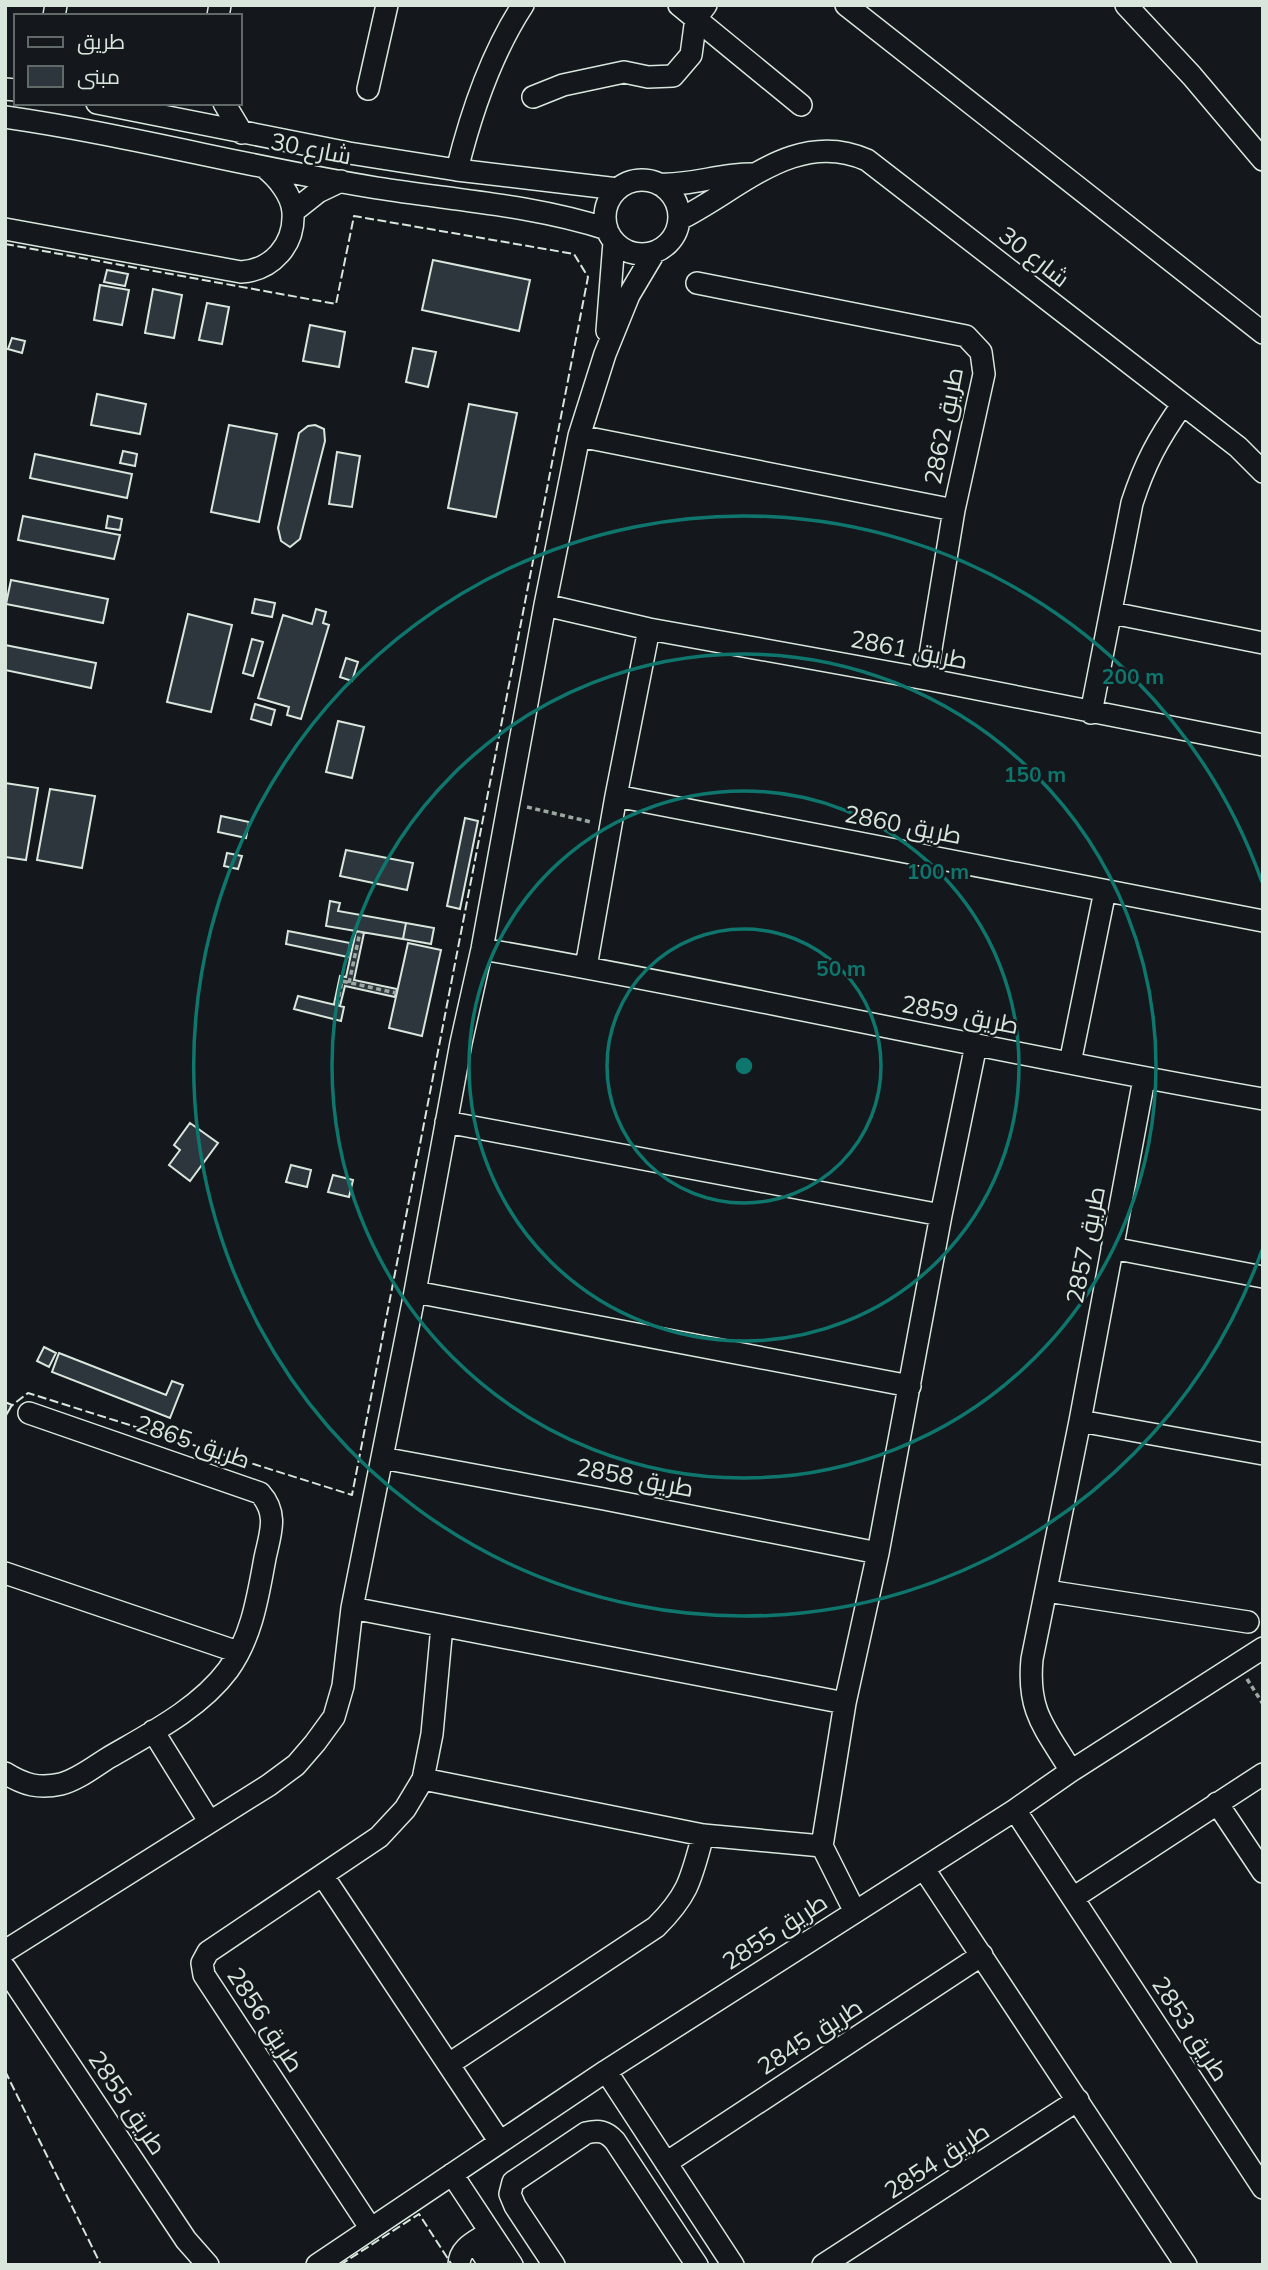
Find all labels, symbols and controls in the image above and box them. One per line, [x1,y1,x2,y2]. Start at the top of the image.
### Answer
legend [14,14,242,105]
text: طريق [77,28,125,55]
text: مبنى [77,63,120,90]
street label: شارع 30 [268,126,354,172]
street label: شارع 30 [992,219,1076,295]
street label: طريق 2862 [917,365,970,487]
street label: طريق 2861 [848,623,970,676]
text: 200 m [1102,663,1164,689]
text: 150 m [1004,761,1066,787]
street label: طريق 2860 [842,798,964,851]
text: 100 m [907,858,969,884]
text: 50 m [816,955,866,981]
street label: طريق 2859 [899,988,1021,1041]
centre of rings [732,1054,756,1078]
street label: طريق 2857 [1059,1184,1112,1306]
street label: طريق 2865 [132,1408,254,1476]
street label: طريق 2858 [574,1451,696,1504]
street label: طريق 2855 [717,1886,833,1977]
street label: طريق 2856 [220,1962,311,2078]
street label: طريق 2853 [1145,1971,1236,2087]
street label: طريق 2845 [752,1991,868,2082]
street label: طريق 2855 [81,2045,173,2161]
street label: طريق 2854 [879,2115,995,2206]

